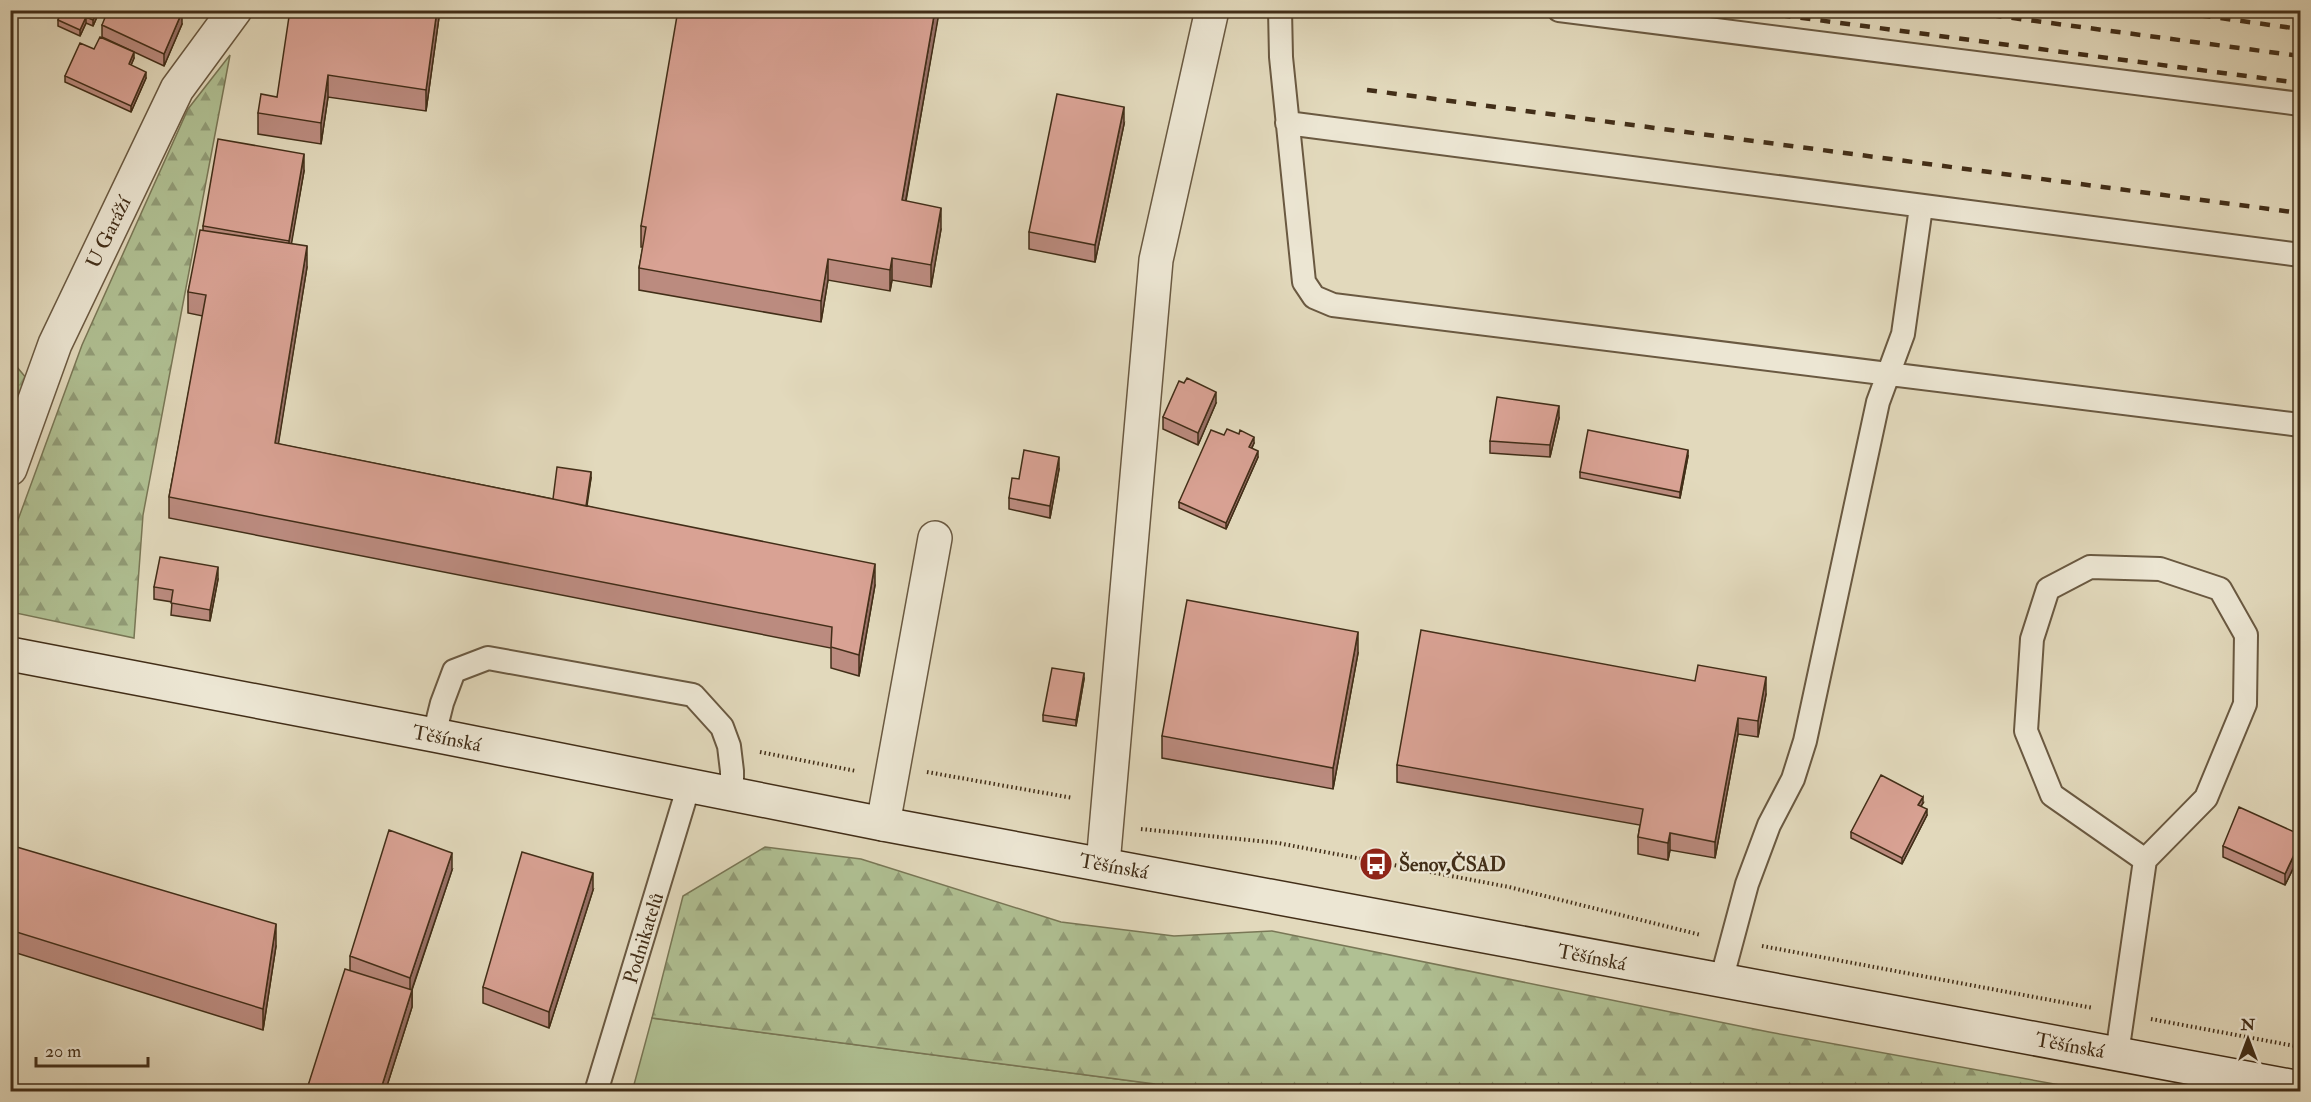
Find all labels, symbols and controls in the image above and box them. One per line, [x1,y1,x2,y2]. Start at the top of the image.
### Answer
street label: U Garáží [80,191,137,272]
street label: Těšínská [410,720,484,758]
bus stop icon: Šenov,ČSAD [1358,846,1394,882]
street label: Těšínská [1077,848,1151,885]
place label: Šenov,ČSAD [1399,851,1506,877]
street label: Podnikatelů [618,889,669,987]
street label: Těšínská [1555,939,1629,977]
north arrow [2218,1009,2278,1069]
text: N [2240,1015,2256,1035]
street label: Těšínská [2033,1027,2107,1064]
scale bar [36,1030,148,1068]
text: 20 m [45,1040,81,1063]

